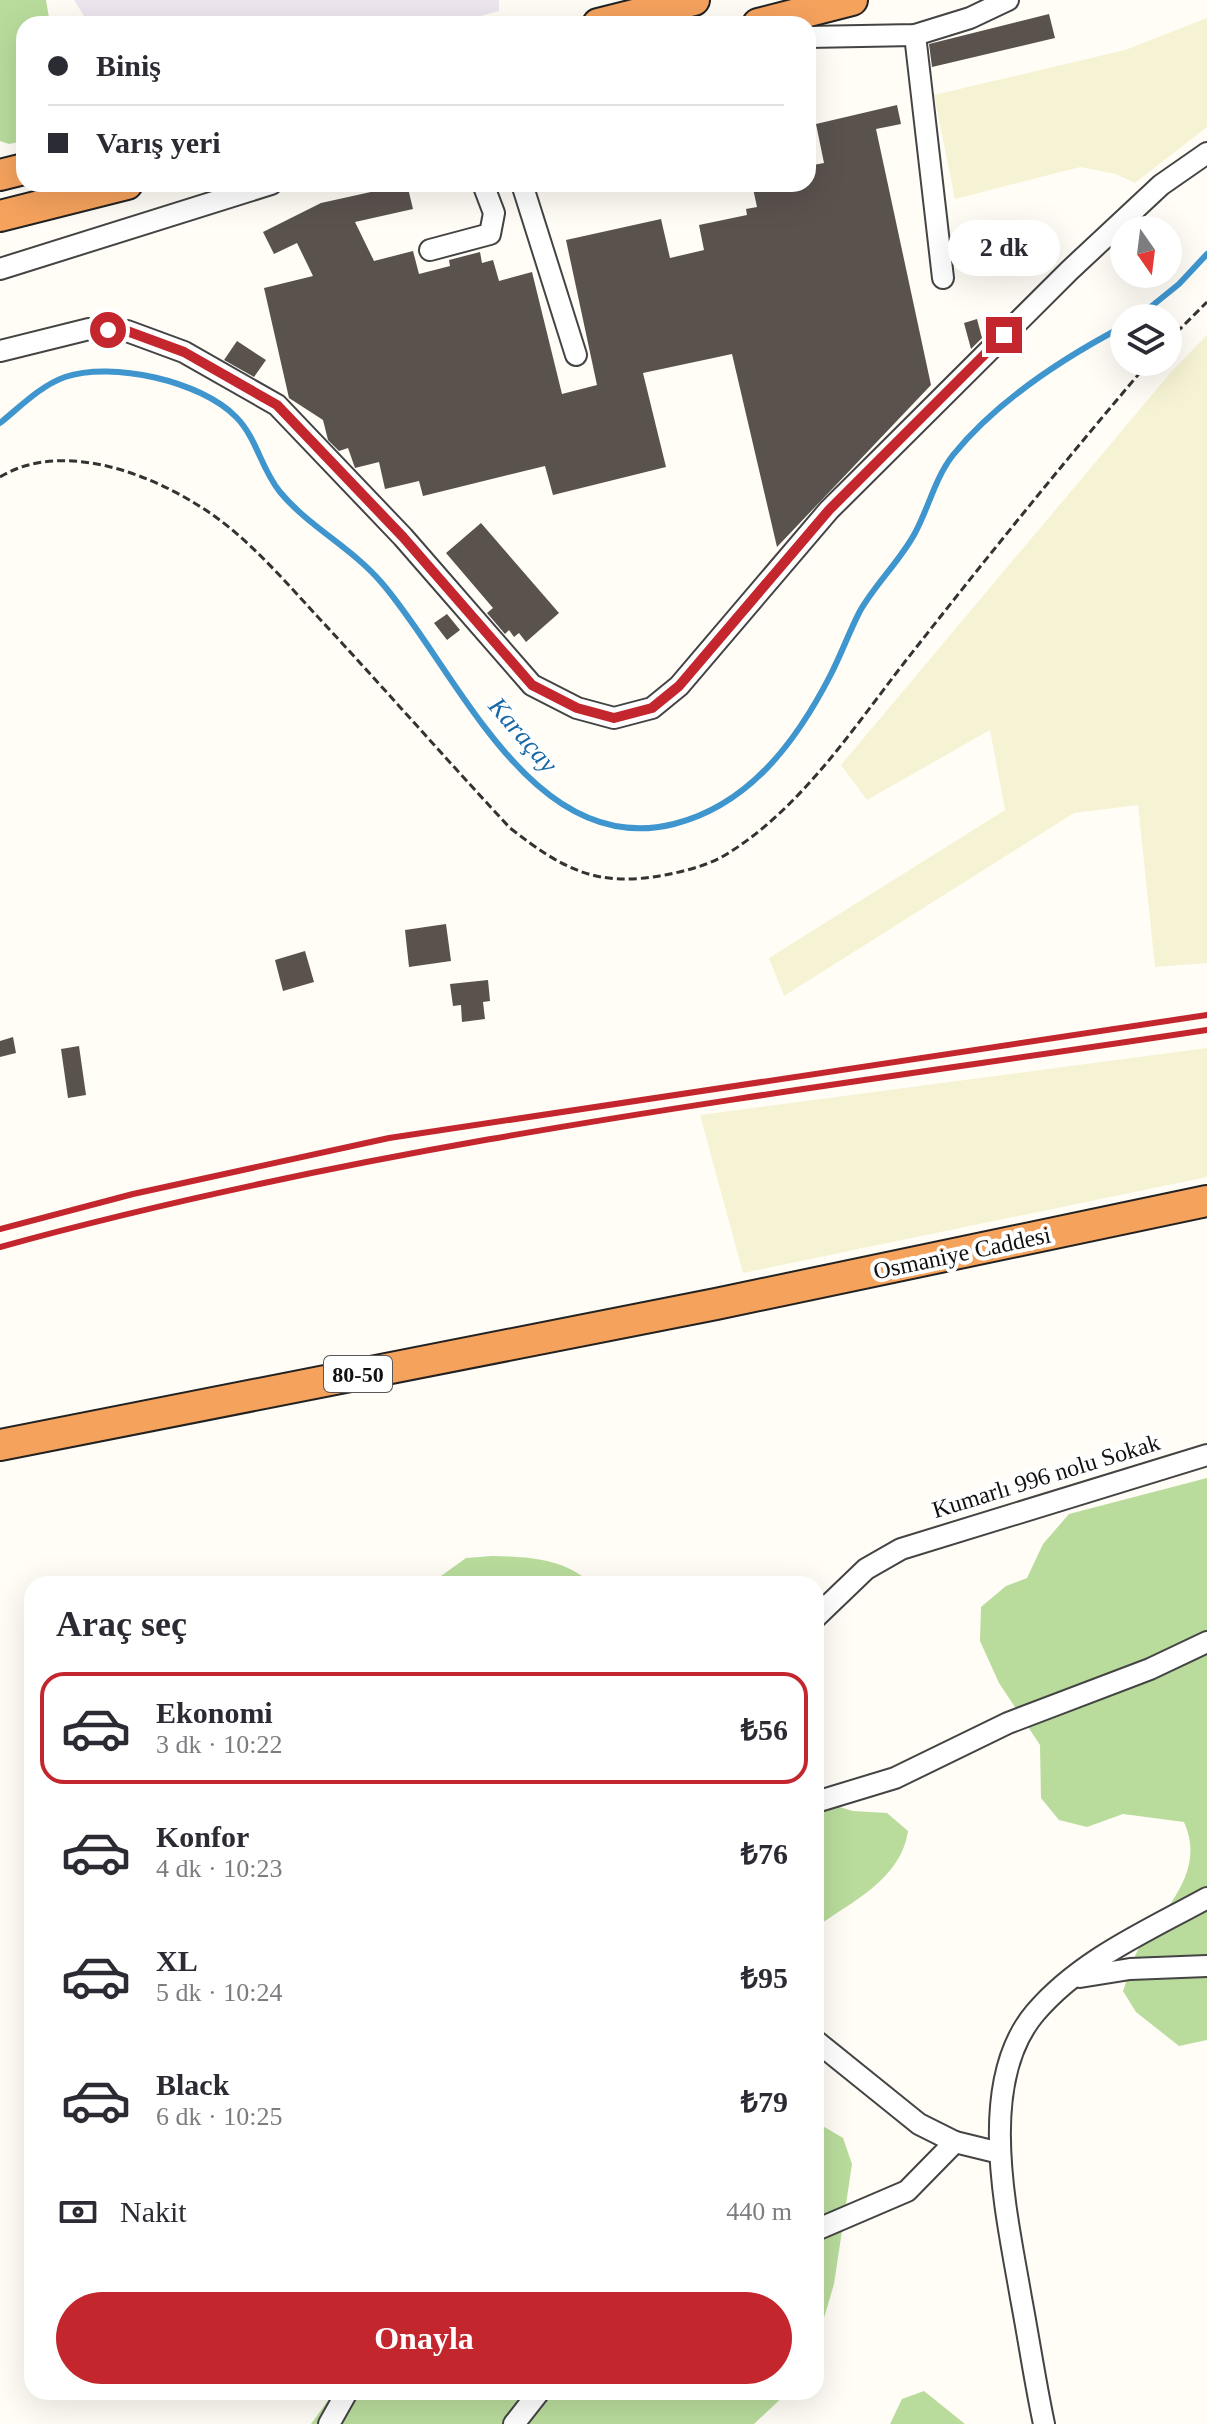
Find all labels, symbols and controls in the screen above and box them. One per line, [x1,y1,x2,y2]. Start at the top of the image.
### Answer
text: Biniş [96,49,161,82]
text: Varış yeri [96,126,221,159]
north arrow [1110,216,1182,288]
map controls [1110,216,1182,376]
callout: 2 dk [948,219,1060,275]
text: 2 dk [980,233,1028,262]
button: layers [1110,304,1182,376]
route start [90,312,126,348]
route end [986,317,1022,353]
water label: Karaçay [482,691,564,779]
street label: Osmaniye Caddesi [871,1221,1053,1284]
road number: 80-50 [324,1356,392,1392]
street label: Kumarlı 996 nolu Sokak [929,1429,1163,1523]
text: Araç seç [56,1604,187,1644]
icon: car [60,1692,132,1764]
text: Ekonomi [156,1696,273,1729]
text: ₺56 [741,1713,788,1746]
text: 3 dk · 10:22 [156,1730,282,1759]
icon: car [60,1816,132,1888]
text: Konfor [156,1820,249,1853]
text: ₺76 [741,1837,788,1870]
text: 4 dk · 10:23 [156,1854,282,1883]
icon: car [60,1940,132,2012]
text: XL [156,1944,198,1977]
text: ₺95 [741,1961,788,1994]
text: 5 dk · 10:24 [156,1978,282,2007]
icon: car [60,2064,132,2136]
text: Black [156,2068,229,2101]
text: ₺79 [741,2085,788,2118]
text: 6 dk · 10:25 [156,2102,282,2131]
icon: cash [56,2190,100,2234]
text: Nakit [120,2195,187,2228]
text: 440 m [726,2197,792,2226]
button: Onayla [56,2292,792,2384]

